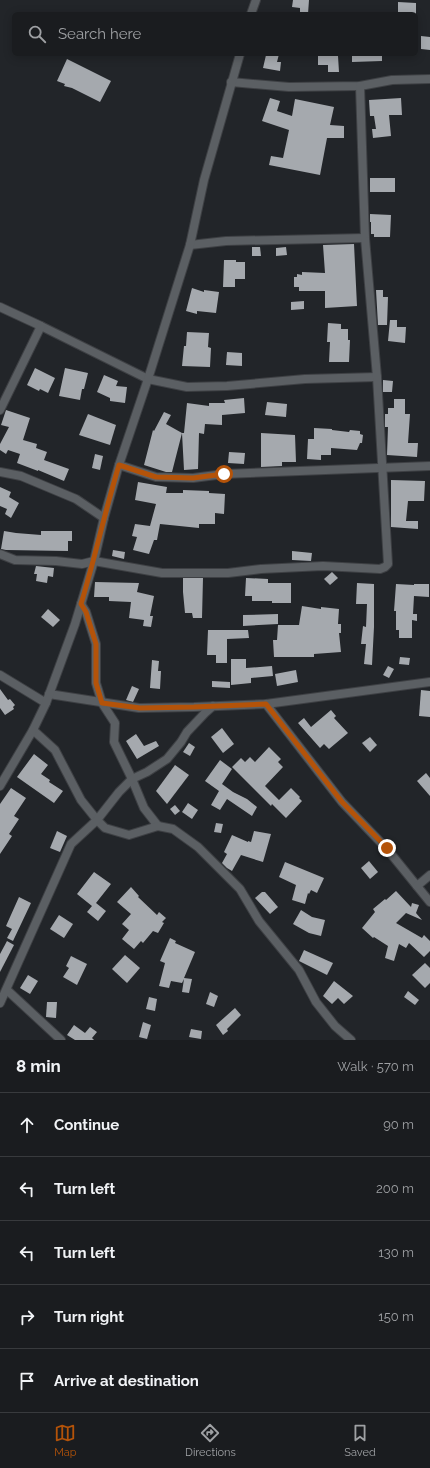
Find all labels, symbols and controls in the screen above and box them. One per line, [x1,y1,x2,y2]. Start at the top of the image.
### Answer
search box [12,12,418,56]
icon: search [26,23,48,45]
text: Search here [58,25,141,43]
route start [215,465,233,483]
route end [378,839,396,857]
text: 8 min [16,1056,61,1076]
text: Walk · 570 m [337,1059,414,1074]
icon: ahead [16,1114,38,1136]
text: Continue [54,1116,119,1134]
text: 90 m [383,1117,414,1132]
icon: left [16,1178,38,1200]
text: Turn left [54,1180,115,1198]
text: 200 m [376,1181,414,1196]
icon: left [16,1242,38,1264]
text: Turn left [54,1244,115,1262]
text: 130 m [378,1245,414,1260]
icon: right [16,1306,38,1328]
text: Turn right [54,1308,124,1326]
text: 150 m [378,1309,414,1324]
icon: arrive [16,1370,38,1392]
text: Arrive at destination [54,1372,199,1390]
tab: Map [54,1422,77,1459]
tab: Directions [185,1422,236,1459]
tab: Saved [344,1422,376,1459]

